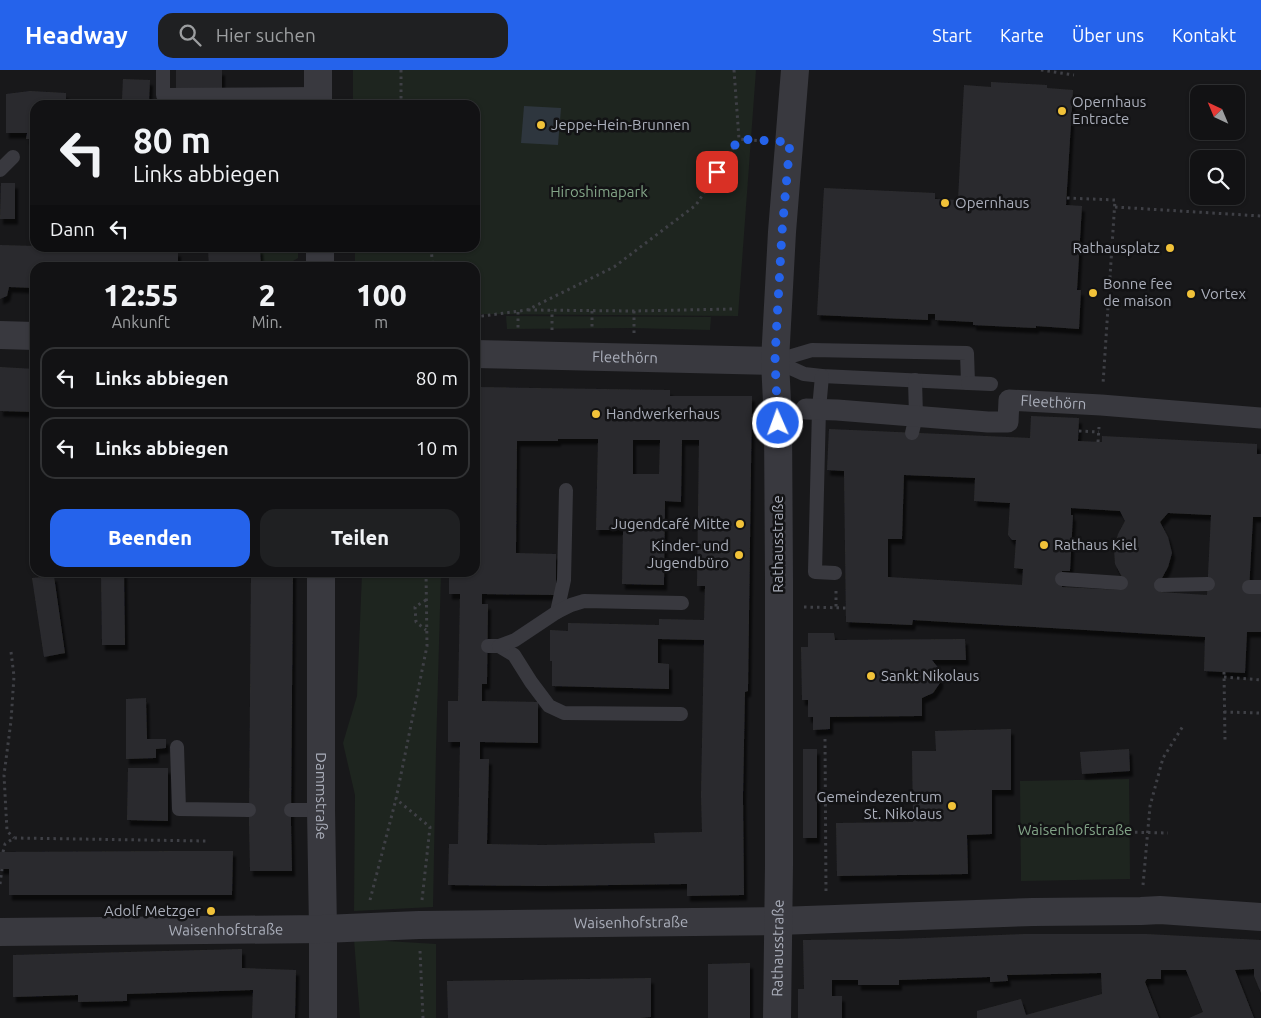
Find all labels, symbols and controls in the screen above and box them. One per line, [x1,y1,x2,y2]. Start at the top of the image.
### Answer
search box [158,13,508,58]
icon: search [176,21,204,49]
text: Headway [25,22,128,49]
text: Hier suchen [216,24,316,46]
text: Start [932,25,972,45]
text: Karte [1000,25,1044,45]
text: Über uns [1072,25,1144,45]
text: Kontakt [1172,25,1236,45]
north arrow [1190,85,1245,140]
map controls [1190,85,1245,205]
place label: Opernhaus Entracte [1072,93,1146,127]
marker: Opernhaus Entracte [1056,105,1068,117]
place label: Jeppe-Hein-Brunnen [551,116,690,133]
marker: Jeppe-Hein-Brunnen [535,119,547,131]
icon: left [50,120,115,185]
text: 80 m [133,120,211,160]
button: search [1190,150,1245,205]
pin [696,151,738,193]
icon: arrive [703,158,731,186]
text: Links abbiegen [133,161,280,186]
park label: Hiroshimapark [550,183,648,200]
place label: Opernhaus [955,194,1029,211]
marker: Opernhaus [939,197,951,209]
icon: left [105,215,133,243]
text: Dann [50,218,95,240]
place label: Rathausplatz [1072,239,1160,256]
marker: Rathausplatz [1164,242,1176,254]
place label: Bonne fee de maison [1103,275,1172,309]
text: 12:55 [103,278,178,312]
text: 2 [259,278,276,312]
text: 100 [356,278,407,312]
place label: Vortex [1201,285,1247,302]
marker: Bonne fee de maison [1087,287,1099,299]
marker: Vortex [1185,288,1197,300]
text: Ankunft [112,313,170,331]
text: Min. [252,313,283,331]
text: m [374,313,388,331]
street label: Fleethörn [592,348,658,366]
icon: left [52,364,80,392]
text: Links abbiegen [95,367,229,389]
text: 80 m [416,367,458,389]
street label: Fleethörn [1020,392,1087,412]
position arrow [751,396,803,448]
place label: Handwerkerhaus [606,405,720,422]
marker: Handwerkerhaus [590,408,602,420]
icon: left [52,434,80,462]
text: Links abbiegen [95,437,229,459]
text: 10 m [416,437,458,459]
street label: Rathausstraße [769,495,786,593]
button: Beenden [50,509,250,567]
button: Teilen [260,509,460,567]
place label: Jugendcafé Mitte [611,515,730,532]
marker: Jugendcafé Mitte [734,518,746,530]
place label: Rathaus Kiel [1054,536,1137,553]
place label: Kinder- und Jugendbüro [647,537,729,571]
marker: Rathaus Kiel [1038,539,1050,551]
marker: Kinder- und Jugendbüro [733,549,745,561]
place label: Sankt Nikolaus [881,667,979,684]
marker: Sankt Nikolaus [865,670,877,682]
street label: Dammstraße [313,752,330,840]
place label: Gemeindezentrum St. Nikolaus [817,788,942,822]
marker: Gemeindezentrum St. Nikolaus [946,800,958,812]
park label: Waisenhofstraße [1018,821,1132,838]
street label: Rathausstraße [768,899,787,997]
place label: Adolf Metzger [104,902,201,919]
marker: Adolf Metzger [205,905,217,917]
street label: Waisenhofstraße [574,913,688,931]
street label: Waisenhofstraße [169,920,283,938]

